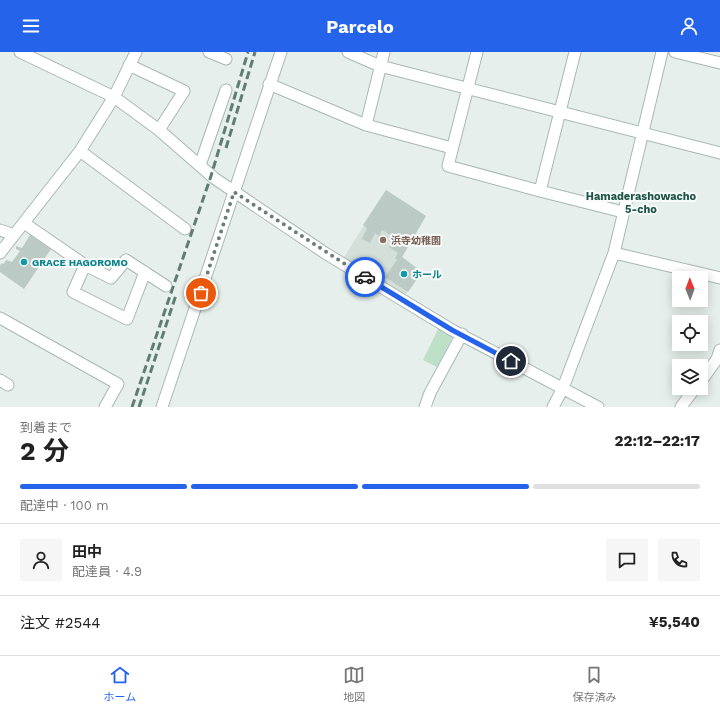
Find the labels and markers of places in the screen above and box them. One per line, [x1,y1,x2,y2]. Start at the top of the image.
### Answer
marker: 浜寺幼稚園 [378,235,388,245]
place label: 浜寺幼稚園 [391,235,441,246]
marker: GRACE HAGOROMO [19,257,29,267]
place label: GRACE HAGOROMO [32,257,128,268]
marker: ホール [399,269,409,279]
place label: ホール [412,269,442,280]
pin [184,276,218,310]
pin [494,344,528,378]

